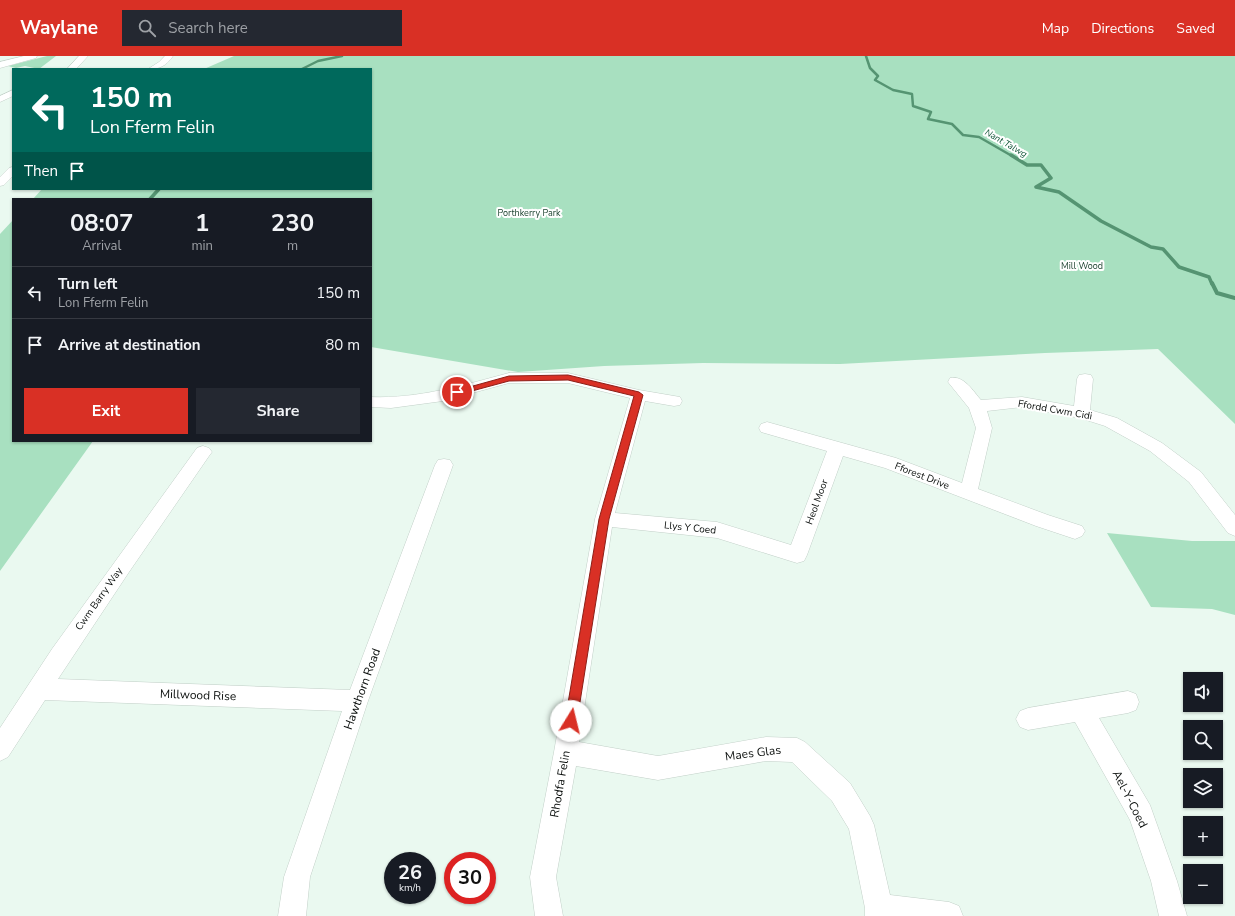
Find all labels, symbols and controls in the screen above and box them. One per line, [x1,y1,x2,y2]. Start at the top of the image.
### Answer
search box [122,10,402,46]
text: Waylane [20,15,98,41]
icon: search [136,17,158,39]
text: Search here [168,18,248,38]
text: Map [1042,19,1069,38]
text: Directions [1091,19,1154,38]
text: Saved [1176,19,1215,38]
text: 150 m [90,79,173,117]
icon: left [24,84,76,136]
text: Lon Fferm Felin [90,115,215,139]
water label: Nant Talwg [983,126,1029,160]
icon: arrive [66,160,88,182]
text: Then [24,161,58,181]
text: 08:07 [70,207,133,239]
text: 1 [195,207,209,239]
text: 230 [271,207,314,239]
park label: Porthkerry Park [497,207,561,219]
text: Arrival [82,237,121,255]
text: min [191,237,213,255]
text: m [287,237,298,255]
park label: Mill Wood [1061,260,1103,272]
text: Turn left [58,274,117,294]
icon: left [24,282,46,304]
text: 150 m [316,283,360,303]
text: Lon Fferm Felin [58,294,148,312]
icon: arrive [24,334,46,356]
text: Arrive at destination [58,335,201,355]
text: 80 m [325,335,360,355]
pin [440,375,474,409]
icon: arrive [446,381,468,403]
button: Exit [24,388,188,434]
button: Share [196,388,360,434]
street label: Ffordd Cwm Cidi [1017,397,1093,423]
street label: Fforest Drive [893,459,951,493]
street label: Heol Moor [802,477,832,527]
street label: Llys Y Coed [663,518,717,538]
street label: Cwm Barry Way [72,564,126,633]
street label: Hawthorn Road [340,646,384,732]
map controls [1183,672,1223,904]
button: sound [1183,672,1223,712]
street label: Millwood Rise [160,686,236,704]
position arrow [550,700,592,742]
button: search [1183,720,1223,760]
street label: Maes Glas [724,742,782,764]
street label: Rhodfa Felin [546,749,574,819]
street label: Ael-Y-Coed [1109,768,1151,830]
button: layers [1183,768,1223,808]
button: + [1183,816,1223,856]
speed limit sign: 30 [444,852,496,904]
text: 26 [398,859,422,886]
button: − [1183,864,1223,904]
text: km/h [399,881,421,895]

